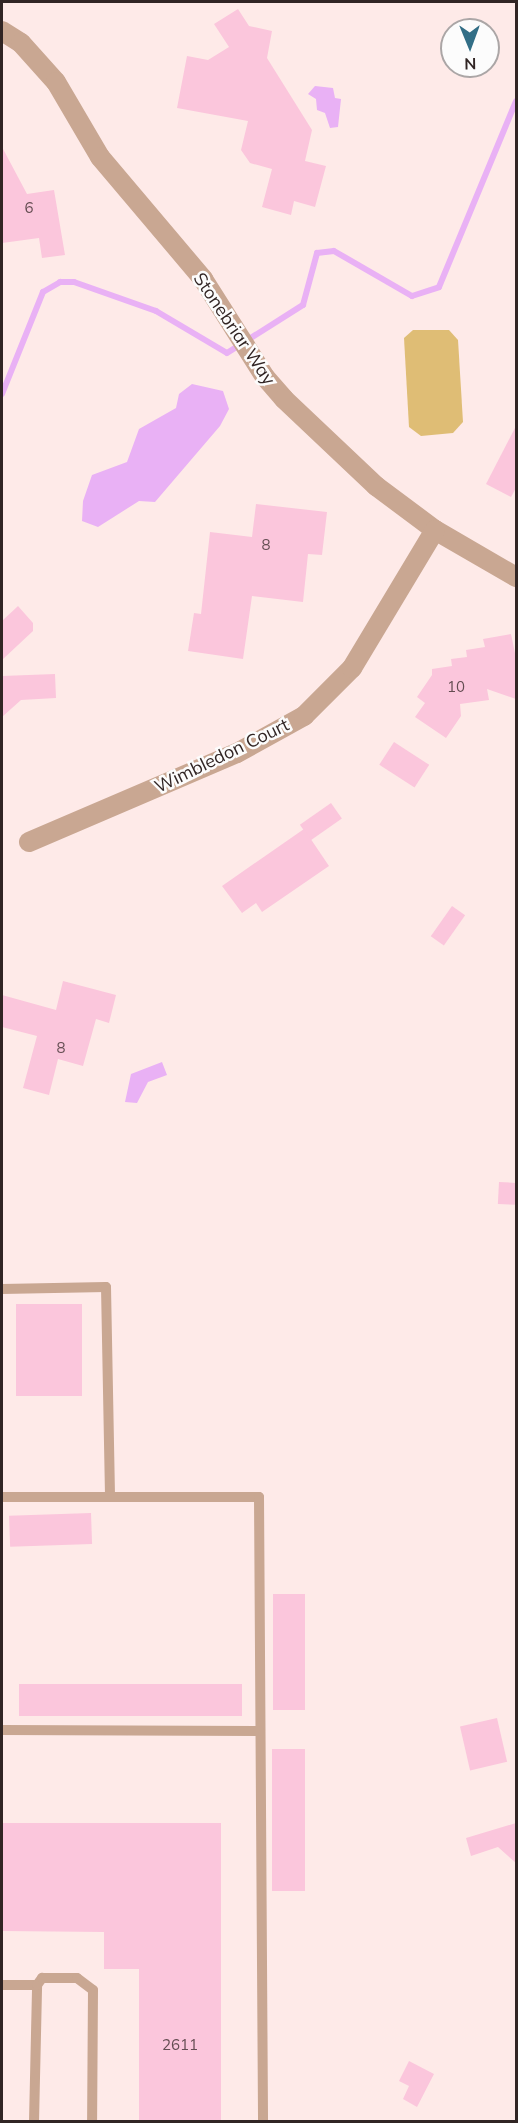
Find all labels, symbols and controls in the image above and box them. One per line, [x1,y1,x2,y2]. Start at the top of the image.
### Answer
north arrow [440,18,500,78]
text: N [464,54,476,74]
house number: 6 [25,199,33,217]
street label: Stonebriar Way [188,269,280,389]
house number: 8 [262,536,270,554]
house number: 10 [447,678,465,696]
street label: Wimbledon Court [151,714,293,798]
house number: 8 [57,1039,65,1057]
house number: 2611 [162,2036,198,2054]

